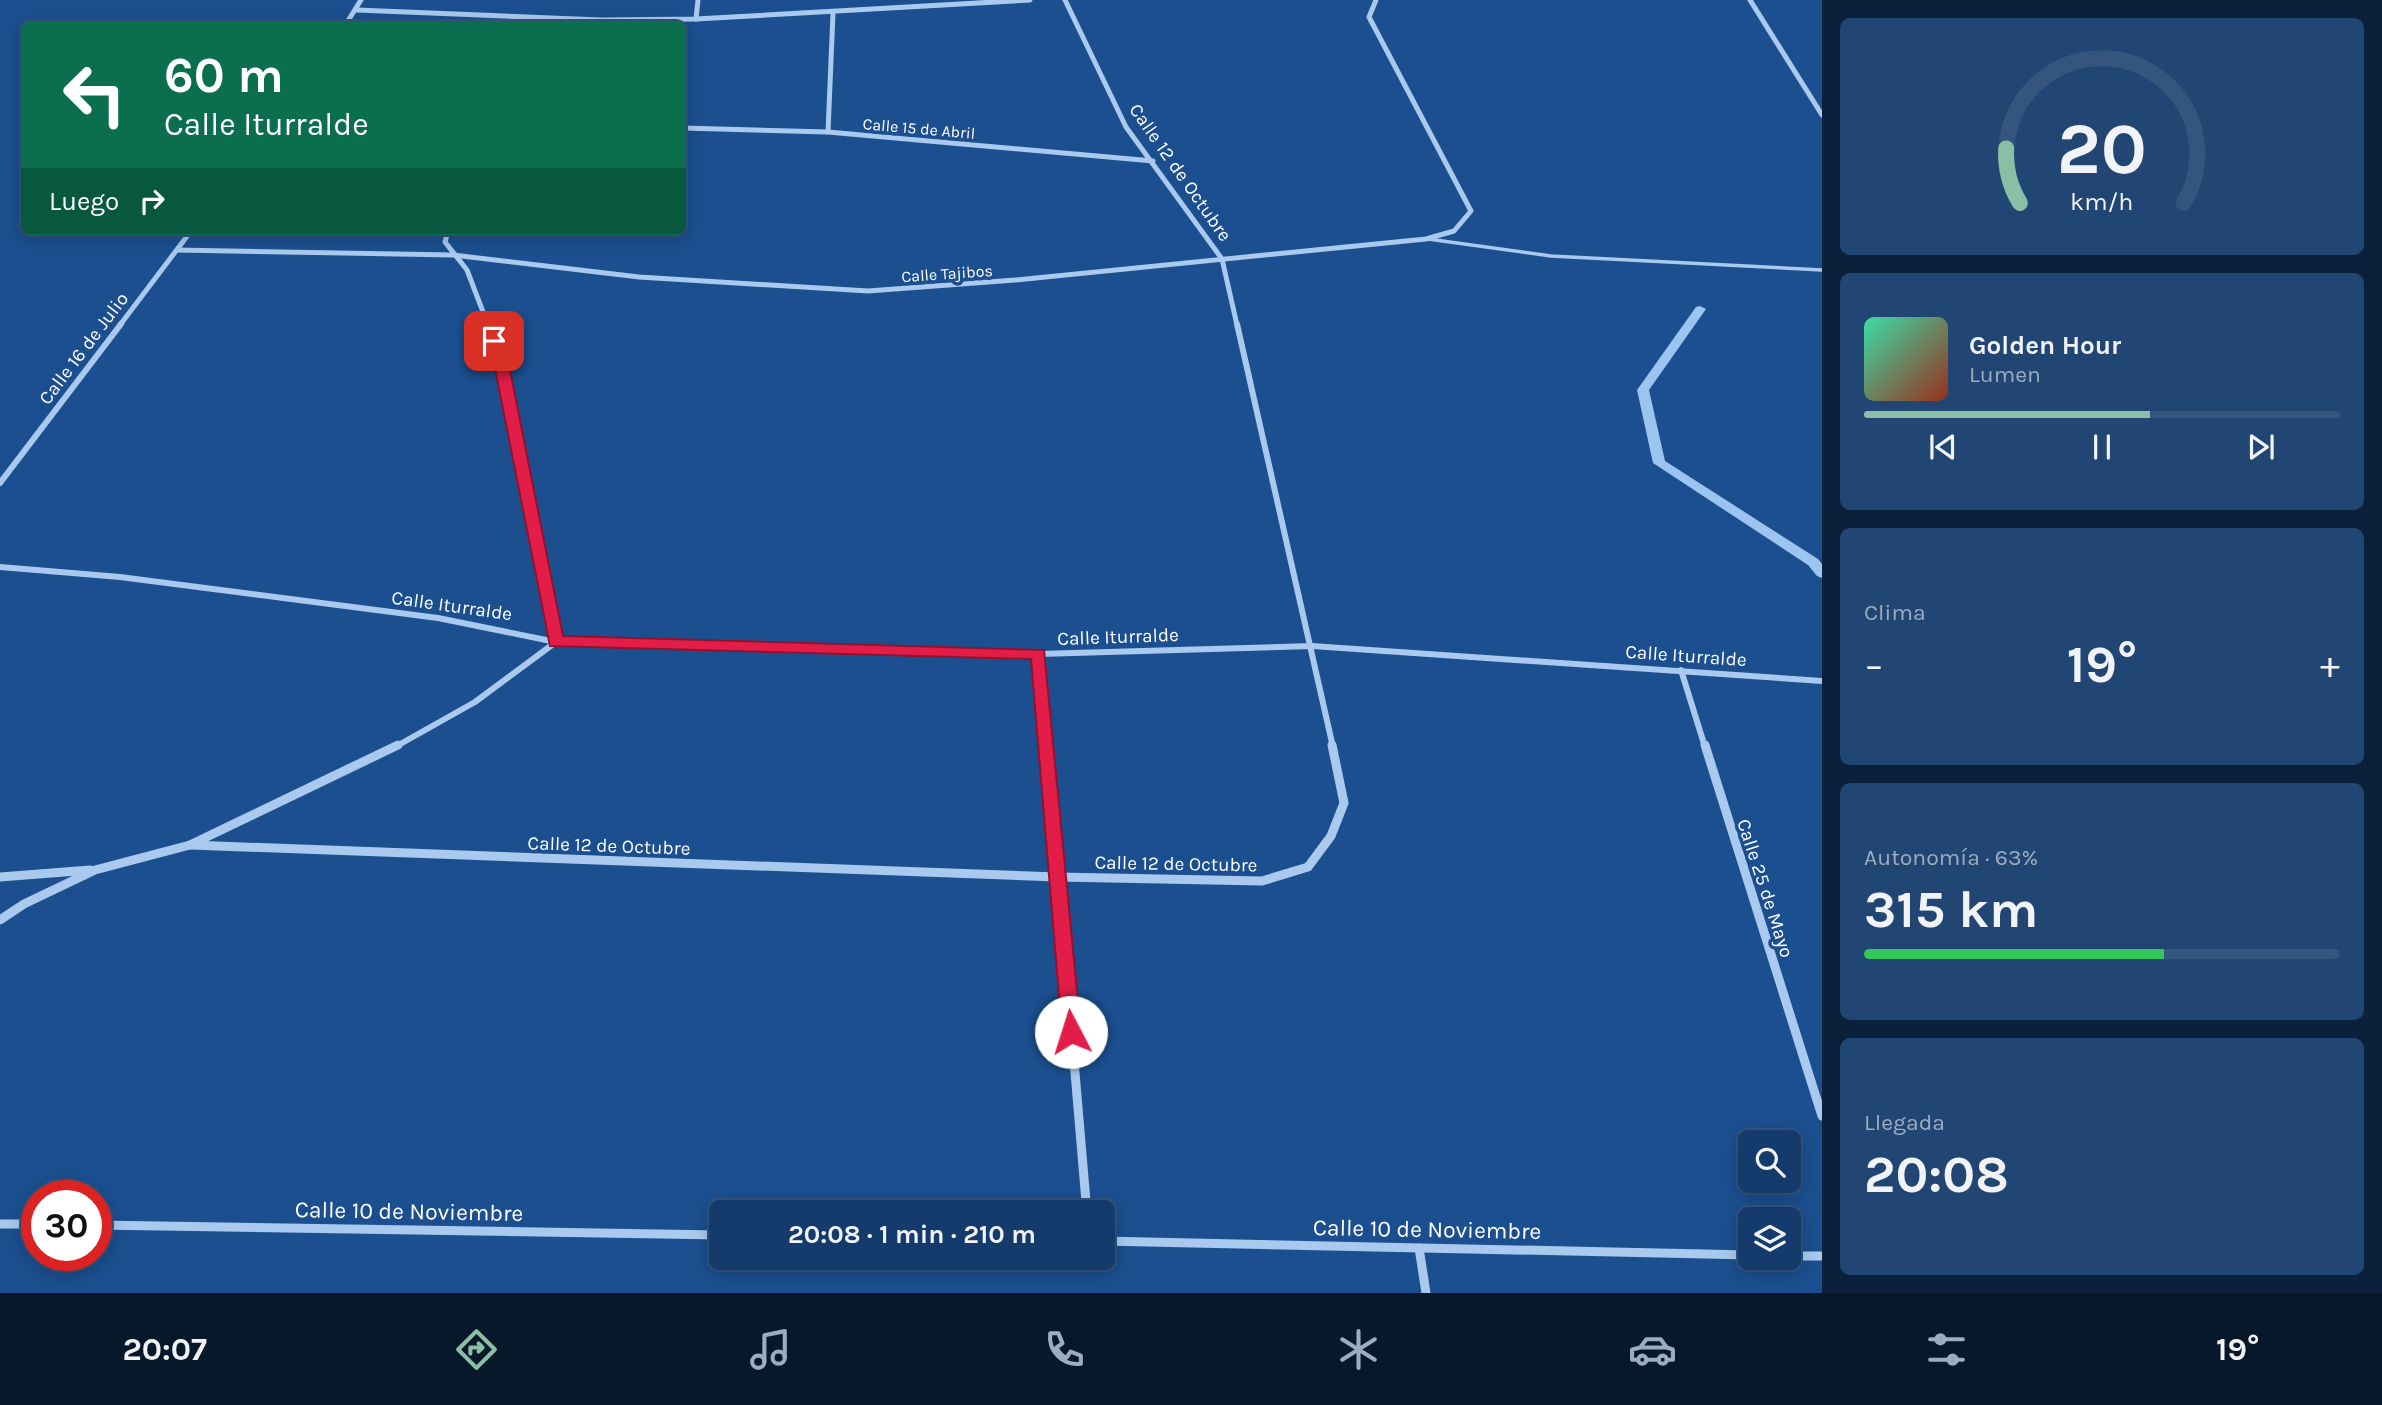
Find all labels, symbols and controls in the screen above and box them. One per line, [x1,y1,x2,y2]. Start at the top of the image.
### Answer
text: 60 m [164,47,284,104]
icon: left [49,49,140,140]
street label: Calle 12 de Octubre [1124,100,1236,246]
text: Calle Iturralde [164,106,369,143]
text: 20 [2057,106,2147,191]
street label: Calle 15 de Abril [862,114,976,143]
icon: right [133,182,171,220]
text: Luego [49,186,119,217]
text: km/h [2070,186,2134,215]
street label: Calle Tajibos [901,261,993,286]
street label: Calle 16 de Julio [34,288,133,409]
pin [464,311,524,371]
icon: arrive [475,322,513,360]
text: Golden Hour [1969,330,2121,361]
text: Lumen [1969,361,2041,388]
icon: previous [1924,428,1962,466]
icon: pause [2083,428,2121,466]
icon: next [2242,428,2280,466]
street label: Calle Iturralde [390,587,514,625]
text: Clima [1864,599,1926,626]
street label: Calle Iturralde [1057,624,1179,650]
text: 19° [2067,634,2137,695]
street label: Calle Iturralde [1625,641,1747,671]
text: − [1864,643,1884,688]
text: + [2320,643,2340,688]
street label: Calle 25 de Mayo [1732,816,1798,960]
street label: Calle 12 de Octubre [527,832,691,860]
text: Autonomía · 63% [1864,844,2038,871]
street label: Calle 12 de Octubre [1094,852,1258,876]
text: 315 km [1864,879,2038,940]
position arrow [1034,995,1108,1069]
text: Llegada [1864,1109,1945,1136]
map controls [1738,1130,1801,1270]
button: search [1738,1130,1801,1193]
text: 20:08 [1864,1144,2009,1205]
speed limit sign: 30 [21,1180,112,1271]
street label: Calle 10 de Noviembre [295,1196,523,1227]
button: layers [1738,1207,1801,1270]
street label: Calle 10 de Noviembre [1313,1214,1541,1245]
text: 20:08 · 1 min · 210 m [788,1219,1036,1250]
icon: directions [452,1325,501,1374]
icon: music [746,1325,795,1374]
icon: phone [1040,1325,1089,1374]
icon: climate [1334,1325,1383,1374]
icon: car [1628,1325,1677,1374]
icon: filters [1922,1325,1971,1374]
text: 20:07 [123,1331,207,1368]
text: 19° [2216,1331,2259,1368]

